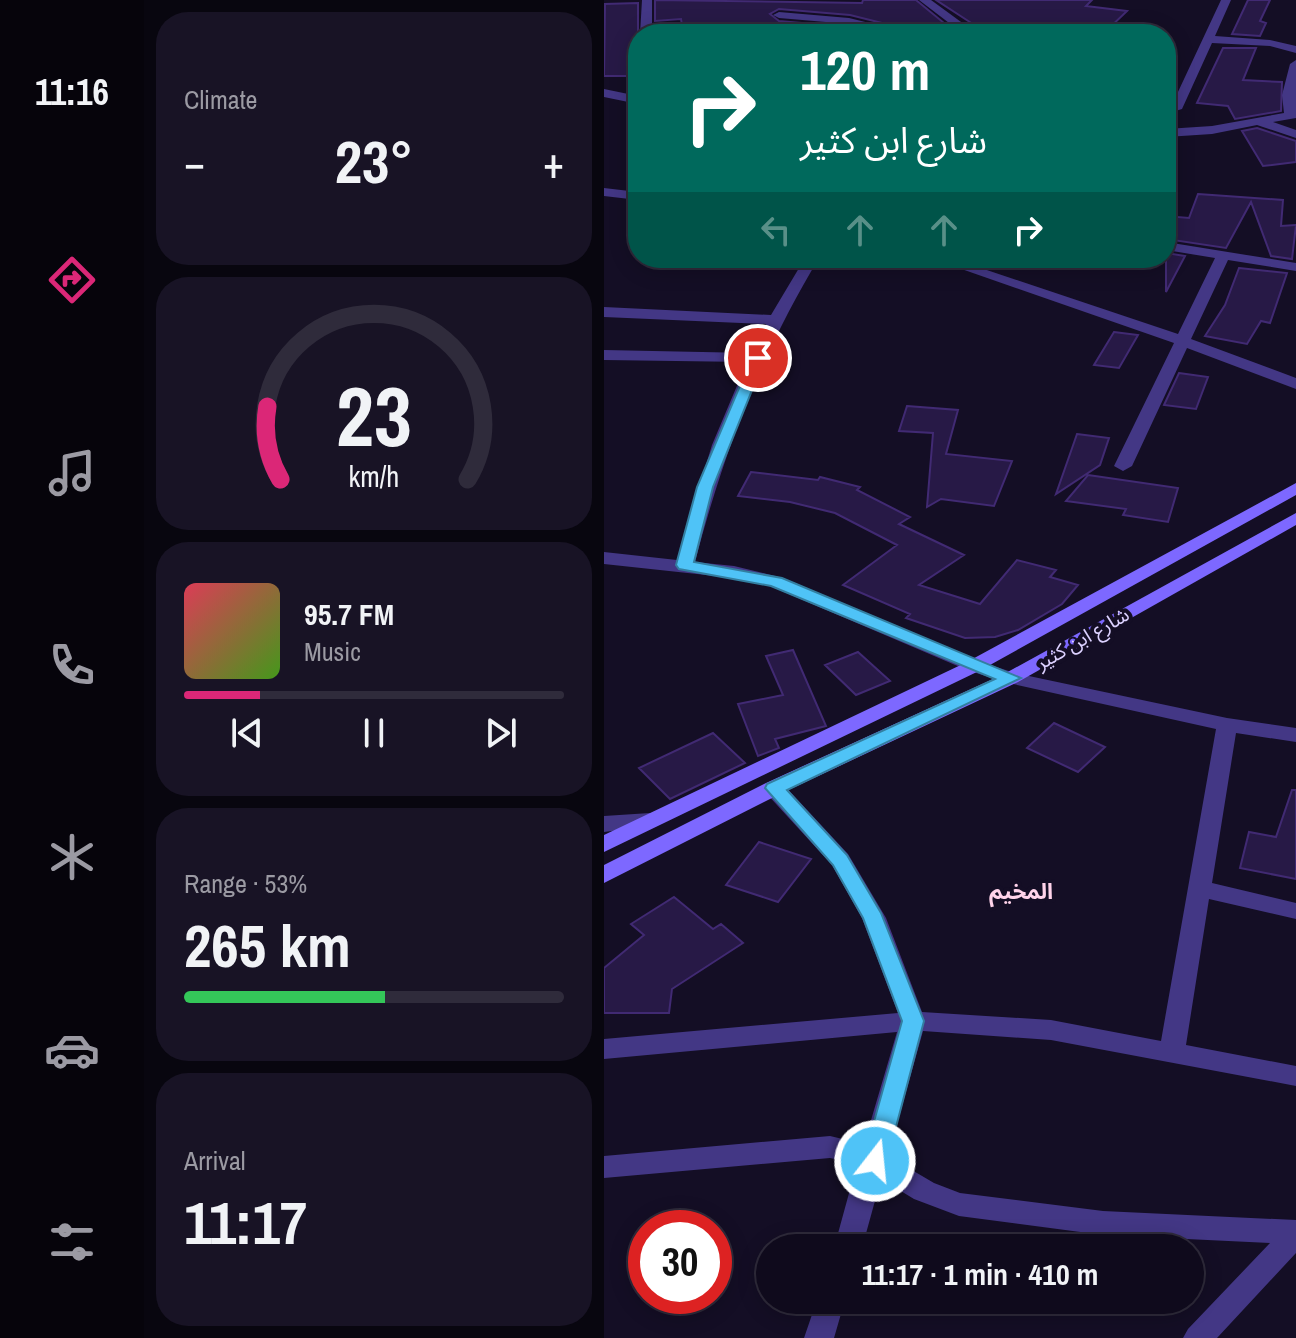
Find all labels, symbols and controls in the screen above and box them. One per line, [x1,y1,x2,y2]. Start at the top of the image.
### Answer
text: 120 m [800,32,930,107]
icon: right [668,56,772,160]
text: 11:16 [35,68,109,116]
text: Climate [184,82,257,117]
text: شارع ابن كثير [800,116,987,164]
text: 23° [335,121,413,202]
text: − [184,132,205,192]
text: + [543,132,564,192]
icon: left [754,208,798,252]
icon: ahead [838,208,882,252]
icon: ahead [922,208,966,252]
icon: right [1006,208,1050,252]
icon: directions [44,252,100,308]
pin [724,324,792,392]
icon: arrive [736,336,780,380]
text: 23 [336,359,412,471]
icon: music [44,445,100,501]
text: km/h [349,457,399,496]
text: 95.7 FM [304,594,394,634]
street label: شارع ابن كثير [1029,600,1135,678]
text: Music [304,634,361,669]
icon: phone [44,637,100,693]
icon: previous [225,711,269,755]
icon: pause [352,711,396,755]
icon: next [479,711,523,755]
icon: climate [44,829,100,885]
text: Range · 53% [184,866,307,901]
district label: المخيم [989,876,1053,908]
text: 265 km [184,905,351,986]
icon: car [44,1022,100,1078]
position arrow [833,1119,917,1203]
text: Arrival [184,1143,246,1178]
text: 11:17 [184,1182,307,1263]
speed limit sign: 30 [628,1210,732,1314]
icon: filters [44,1214,100,1270]
text: 11:17 · 1 min · 410 m [862,1254,1098,1294]

